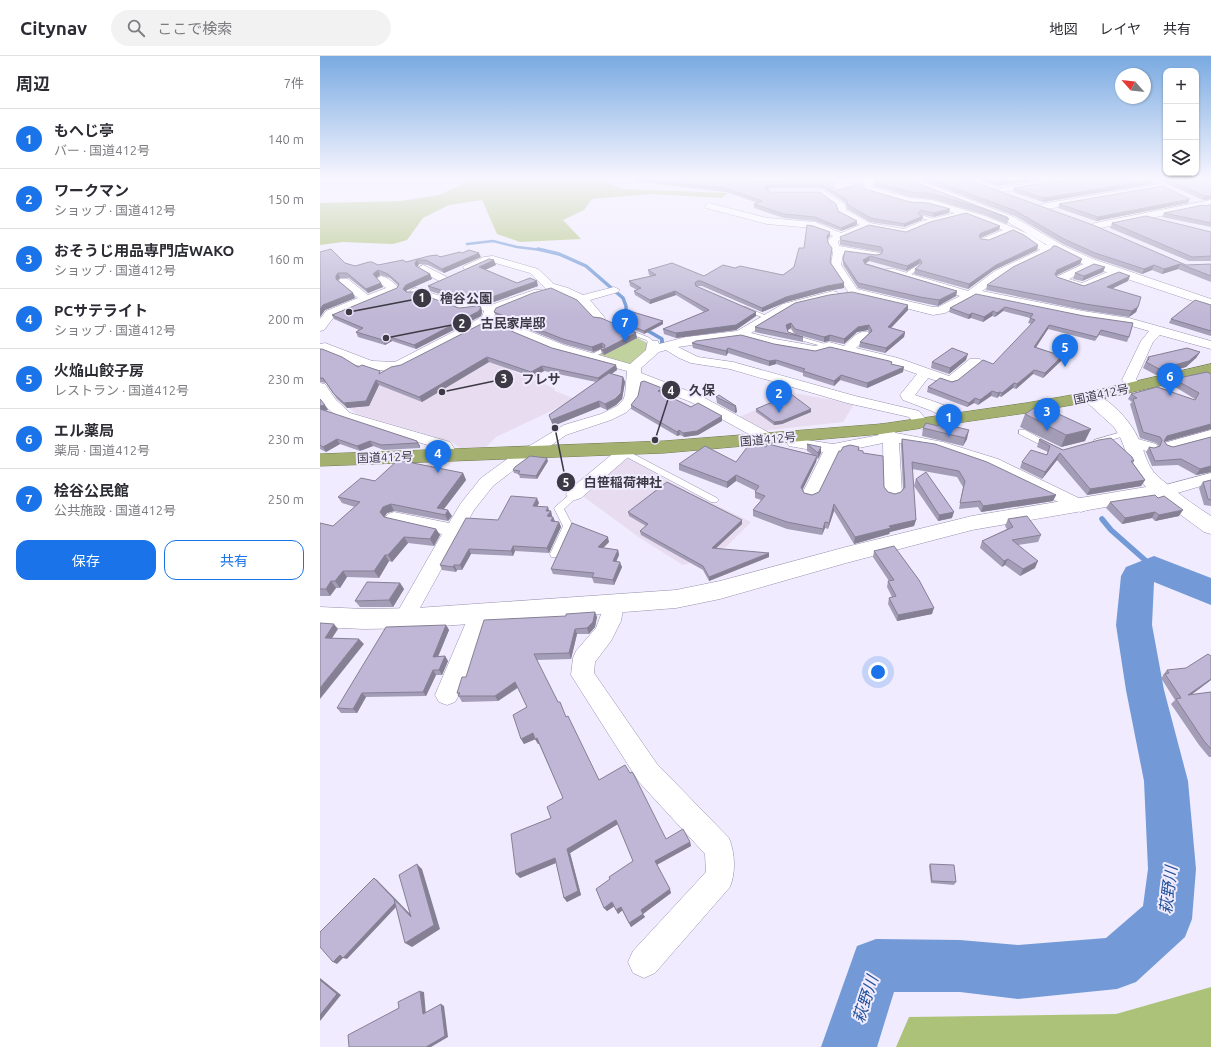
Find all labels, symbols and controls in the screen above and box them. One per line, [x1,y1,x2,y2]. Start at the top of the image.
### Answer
search box [111,10,391,46]
text: Citynav [20,17,87,39]
icon: search [125,17,147,39]
text: ここで検索 [157,20,232,37]
text: 地図 [1049,21,1077,37]
text: レイヤ [1099,21,1141,37]
text: 共有 [1163,21,1191,37]
north arrow [1115,68,1151,104]
map controls [1163,68,1199,176]
button: + [1163,68,1199,104]
text: 周辺 [16,74,50,93]
text: 7件 [284,76,304,90]
button: − [1163,104,1199,140]
text: もへじ亭 [54,122,114,139]
text: 1 [25,132,33,146]
text: 140 m [268,132,304,146]
button: layers [1163,140,1199,176]
text: バー · 国道412号 [54,143,150,157]
text: ワークマン [54,182,129,199]
text: 2 [25,192,33,206]
text: 150 m [268,192,304,206]
text: ショップ · 国道412号 [54,203,176,217]
text: おそうじ用品専門店WAKO [54,242,234,259]
text: 3 [25,252,33,266]
text: 160 m [268,252,304,266]
text: ショップ · 国道412号 [54,263,176,277]
callout: 檜谷公園 [412,286,500,311]
text: 1 [419,291,425,304]
text: 檜谷公園 [440,291,492,305]
text: PCサテライト [54,302,148,319]
pin: 7 [612,309,638,342]
callout: 古民家岸邸 [452,311,553,336]
text: 4 [25,312,33,326]
text: 200 m [268,312,304,326]
text: 古民家岸邸 [480,316,546,330]
text: 2 [459,317,466,330]
text: ショップ · 国道412号 [54,323,176,337]
pin: 5 [1052,334,1078,367]
text: 火焔山餃子房 [54,362,144,379]
pin: 6 [1157,363,1183,396]
callout: フレサ [494,367,569,392]
text: 5 [25,372,33,386]
text: 230 m [268,372,304,386]
text: 3 [501,372,507,385]
text: フレサ [521,372,561,386]
callout: 久保 [661,378,723,403]
pin: 2 [766,380,792,413]
street label: 国道412号 [1072,382,1130,406]
text: レストラン · 国道412号 [54,383,189,397]
text: 久保 [689,383,715,397]
text: 4 [668,384,675,397]
pin: 3 [1034,398,1060,431]
pin: 1 [936,404,962,437]
text: エル薬局 [54,422,114,439]
street label: 国道412号 [739,430,797,448]
text: 6 [25,432,33,446]
text: 230 m [268,432,304,446]
pin: 4 [425,440,451,473]
text: 薬局 · 国道412号 [54,443,150,457]
street label: 国道412号 [357,450,413,464]
callout: 白笹稲荷神社 [556,470,670,495]
text: 白笹稲荷神社 [584,475,662,489]
text: 5 [563,476,570,489]
text: 桧谷公民館 [54,482,129,499]
text: 7 [25,492,33,506]
text: 250 m [268,492,304,506]
text: 公共施設 · 国道412号 [54,503,176,517]
button: 保存 [16,540,156,580]
button: 共有 [164,540,304,580]
your location [868,662,888,682]
water label: 萩野川 [1156,863,1180,915]
water label: 萩野川 [849,971,882,1025]

